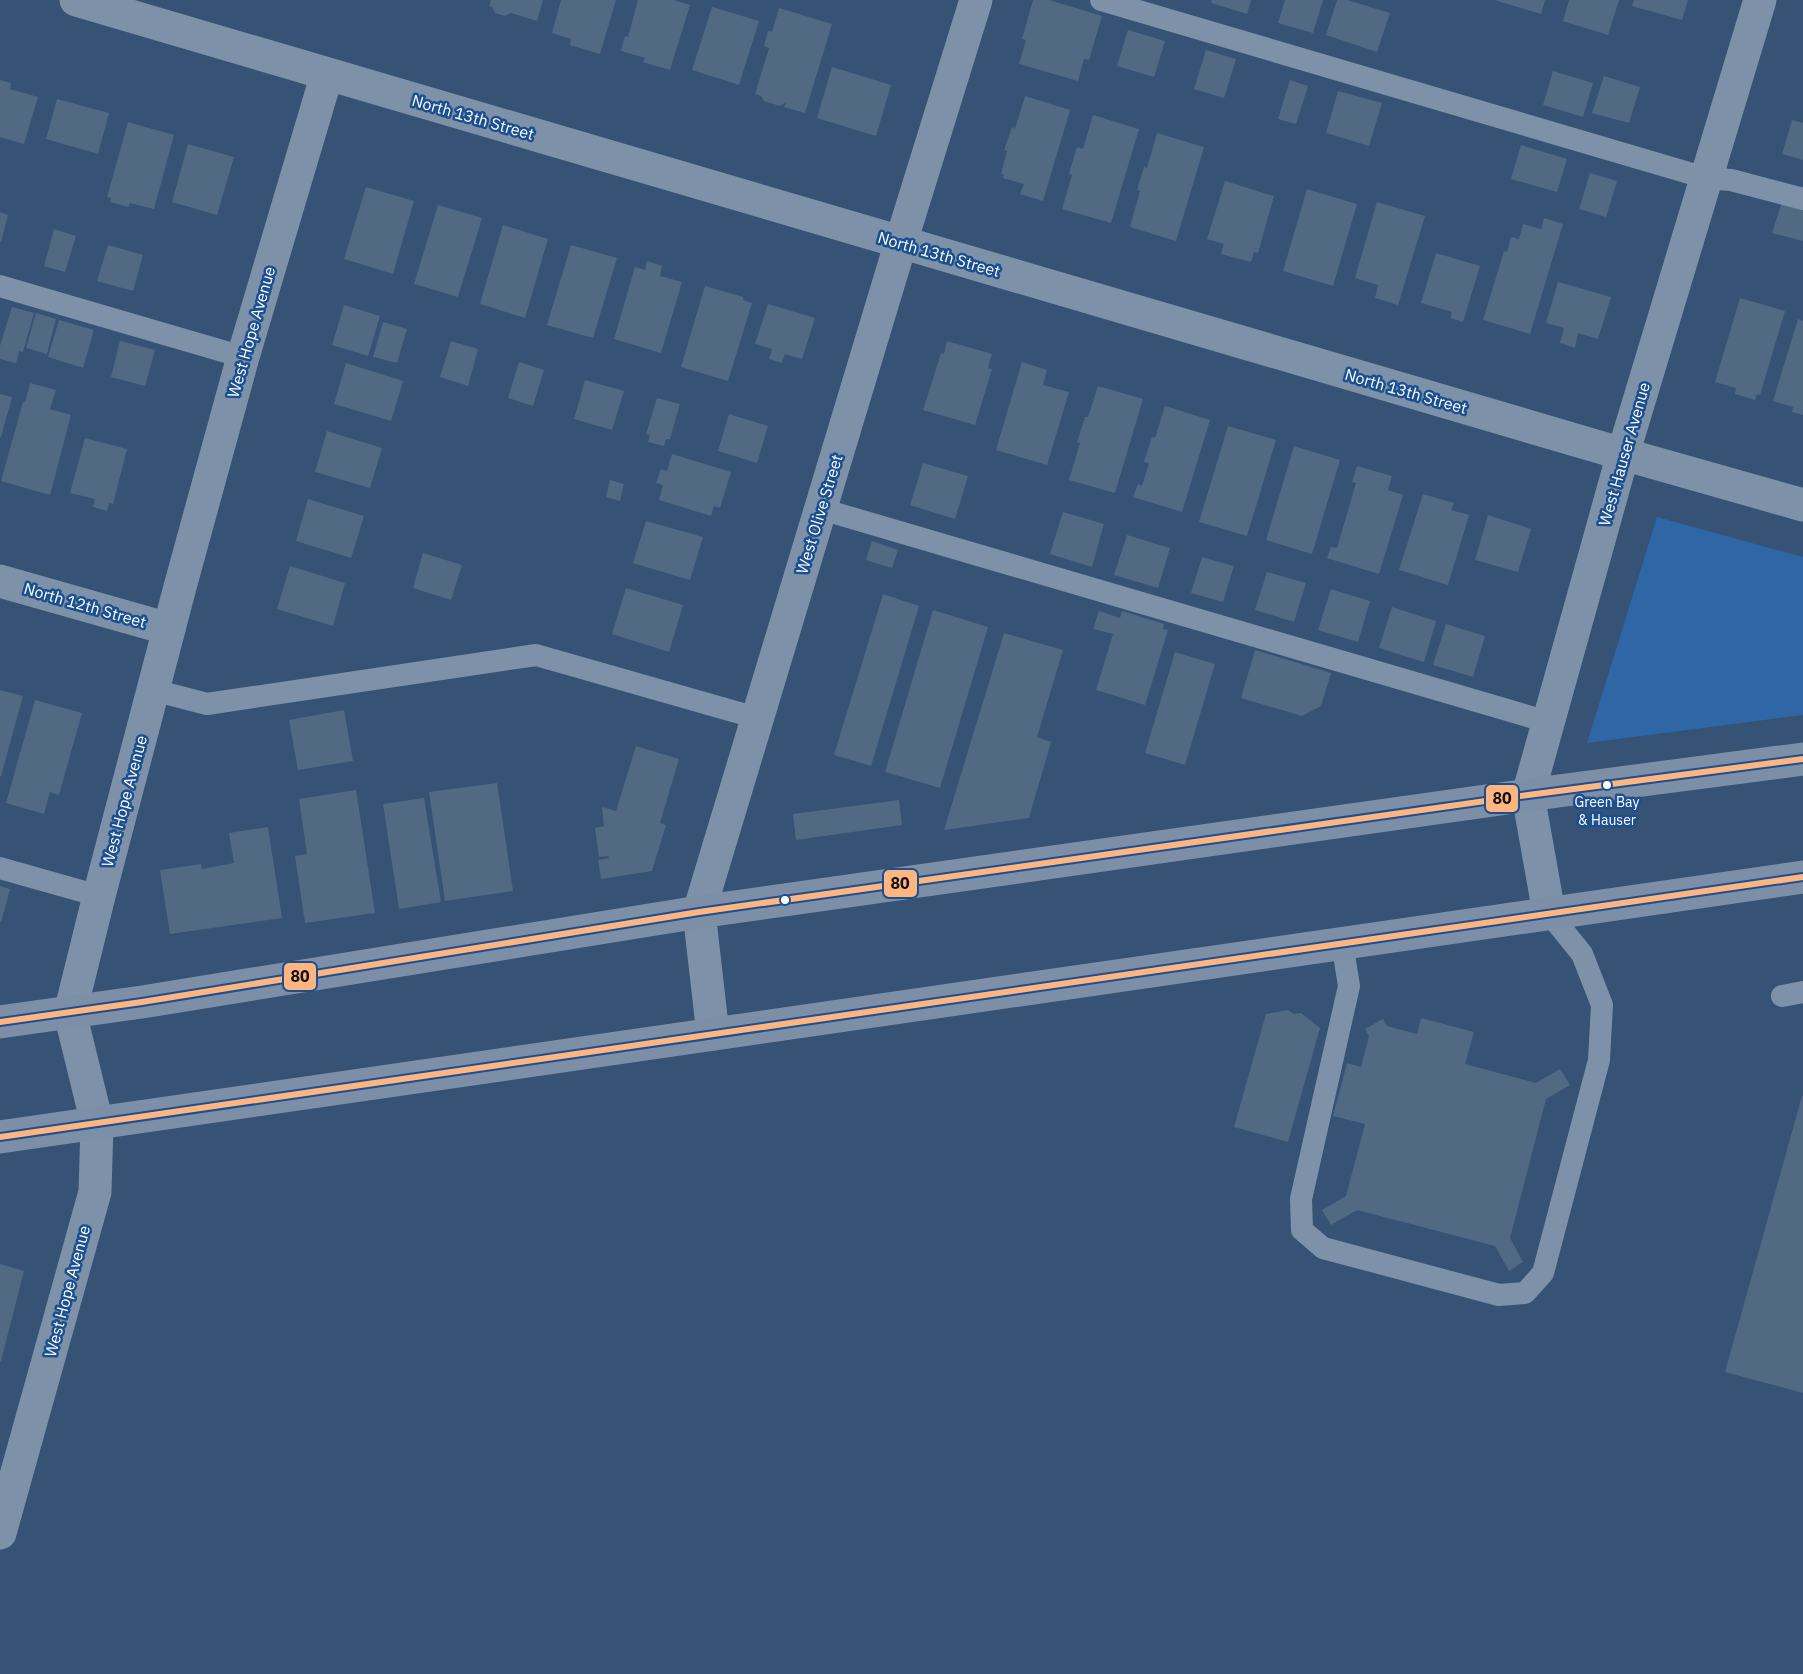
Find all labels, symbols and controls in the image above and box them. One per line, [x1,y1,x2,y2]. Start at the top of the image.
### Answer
street label: North 13th Street [410,90,536,144]
street label: North 13th Street [876,227,1002,281]
street label: West Hope Avenue [223,264,279,400]
street label: North 13th Street [1343,364,1469,418]
street label: West Hauser Avenue [1594,380,1654,528]
street label: West Olive Street [791,452,847,576]
street label: North 12th Street [22,578,148,632]
street label: West Hope Avenue [97,733,151,869]
marker: Green Bay & Hauser [1601,779,1613,791]
line badge: 80 [1485,784,1519,813]
text: 80 [1492,788,1512,808]
place label: Green Bay & Hauser [1575,793,1639,829]
line badge: 80 [883,869,918,898]
text: 80 [890,873,910,893]
unlabelled marker [779,894,791,906]
line badge: 80 [283,962,317,991]
text: 80 [290,966,310,986]
street label: West Hope Avenue [40,1223,94,1359]

